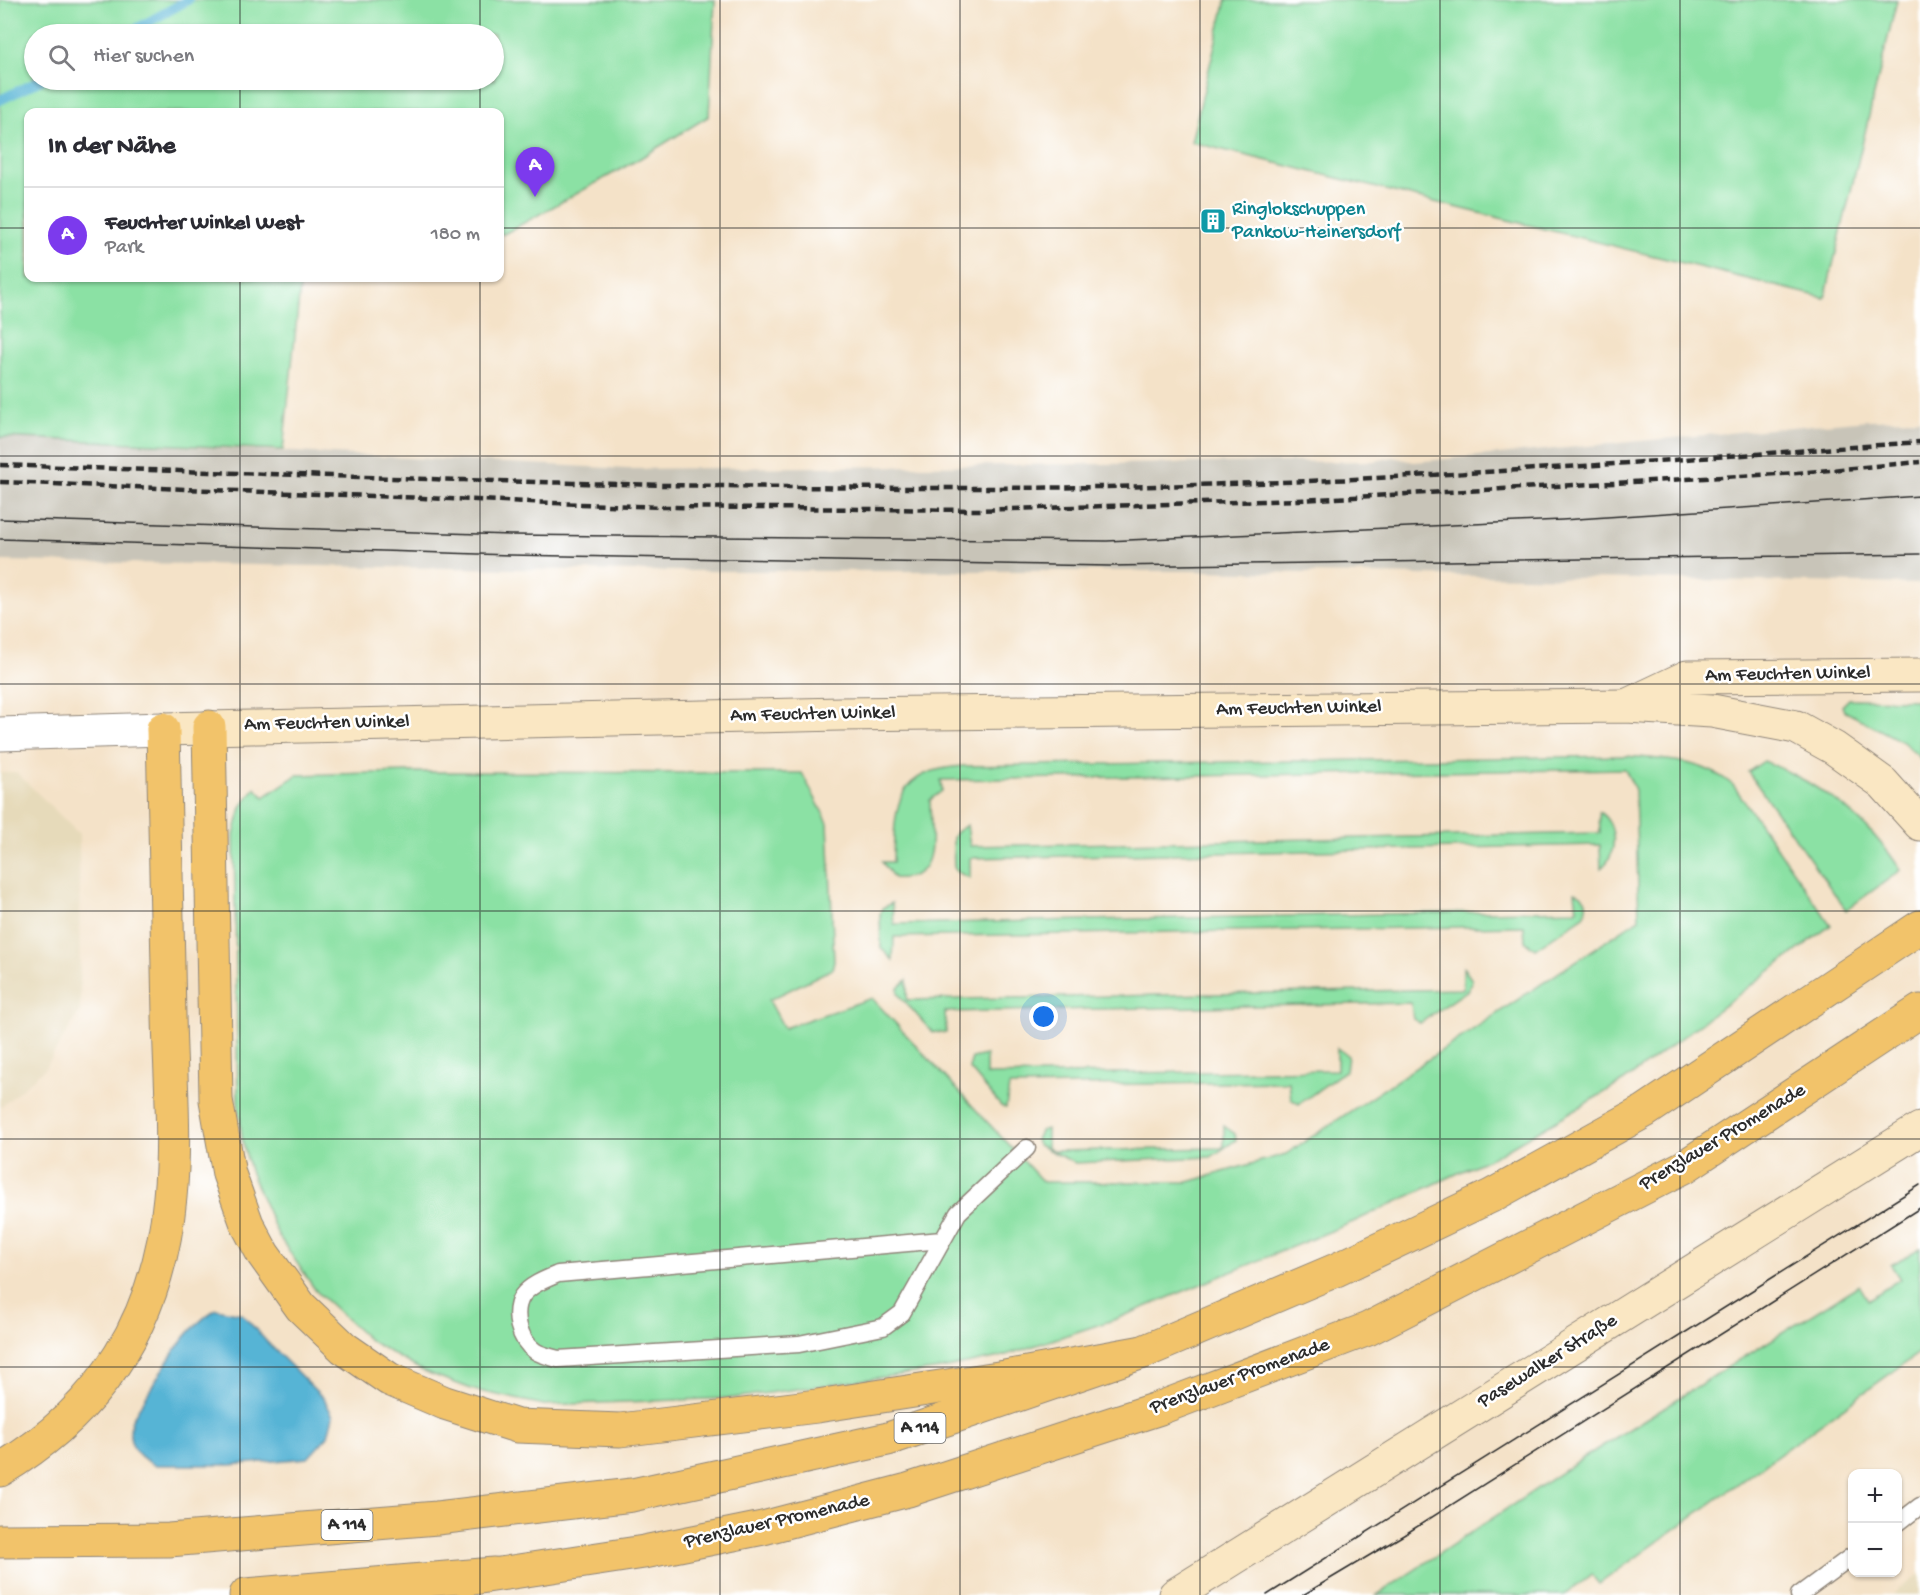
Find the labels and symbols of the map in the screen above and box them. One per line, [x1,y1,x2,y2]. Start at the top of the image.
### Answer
pin: A [516,148,554,197]
place label: Ringlokschuppen Pankow-Heinersdorf [1231,199,1402,245]
building icon: Ringlokschuppen Pankow-Heinersdorf [1198,206,1228,236]
street label: Am Feuchten Winkel [1705,662,1871,688]
street label: Am Feuchten Winkel [1216,696,1382,722]
street label: Am Feuchten Winkel [730,702,896,728]
street label: Am Feuchten Winkel [244,711,410,737]
your location [1029,1002,1058,1031]
street label: Prenzlauer Promenade [1635,1079,1811,1197]
street label: Pasewalker Straße [1473,1309,1623,1415]
street label: Prenzlauer Promenade [1146,1334,1334,1421]
road number: A 114 [894,1413,946,1443]
street label: Prenzlauer Promenade [681,1489,873,1555]
road number: A 114 [322,1510,372,1540]

